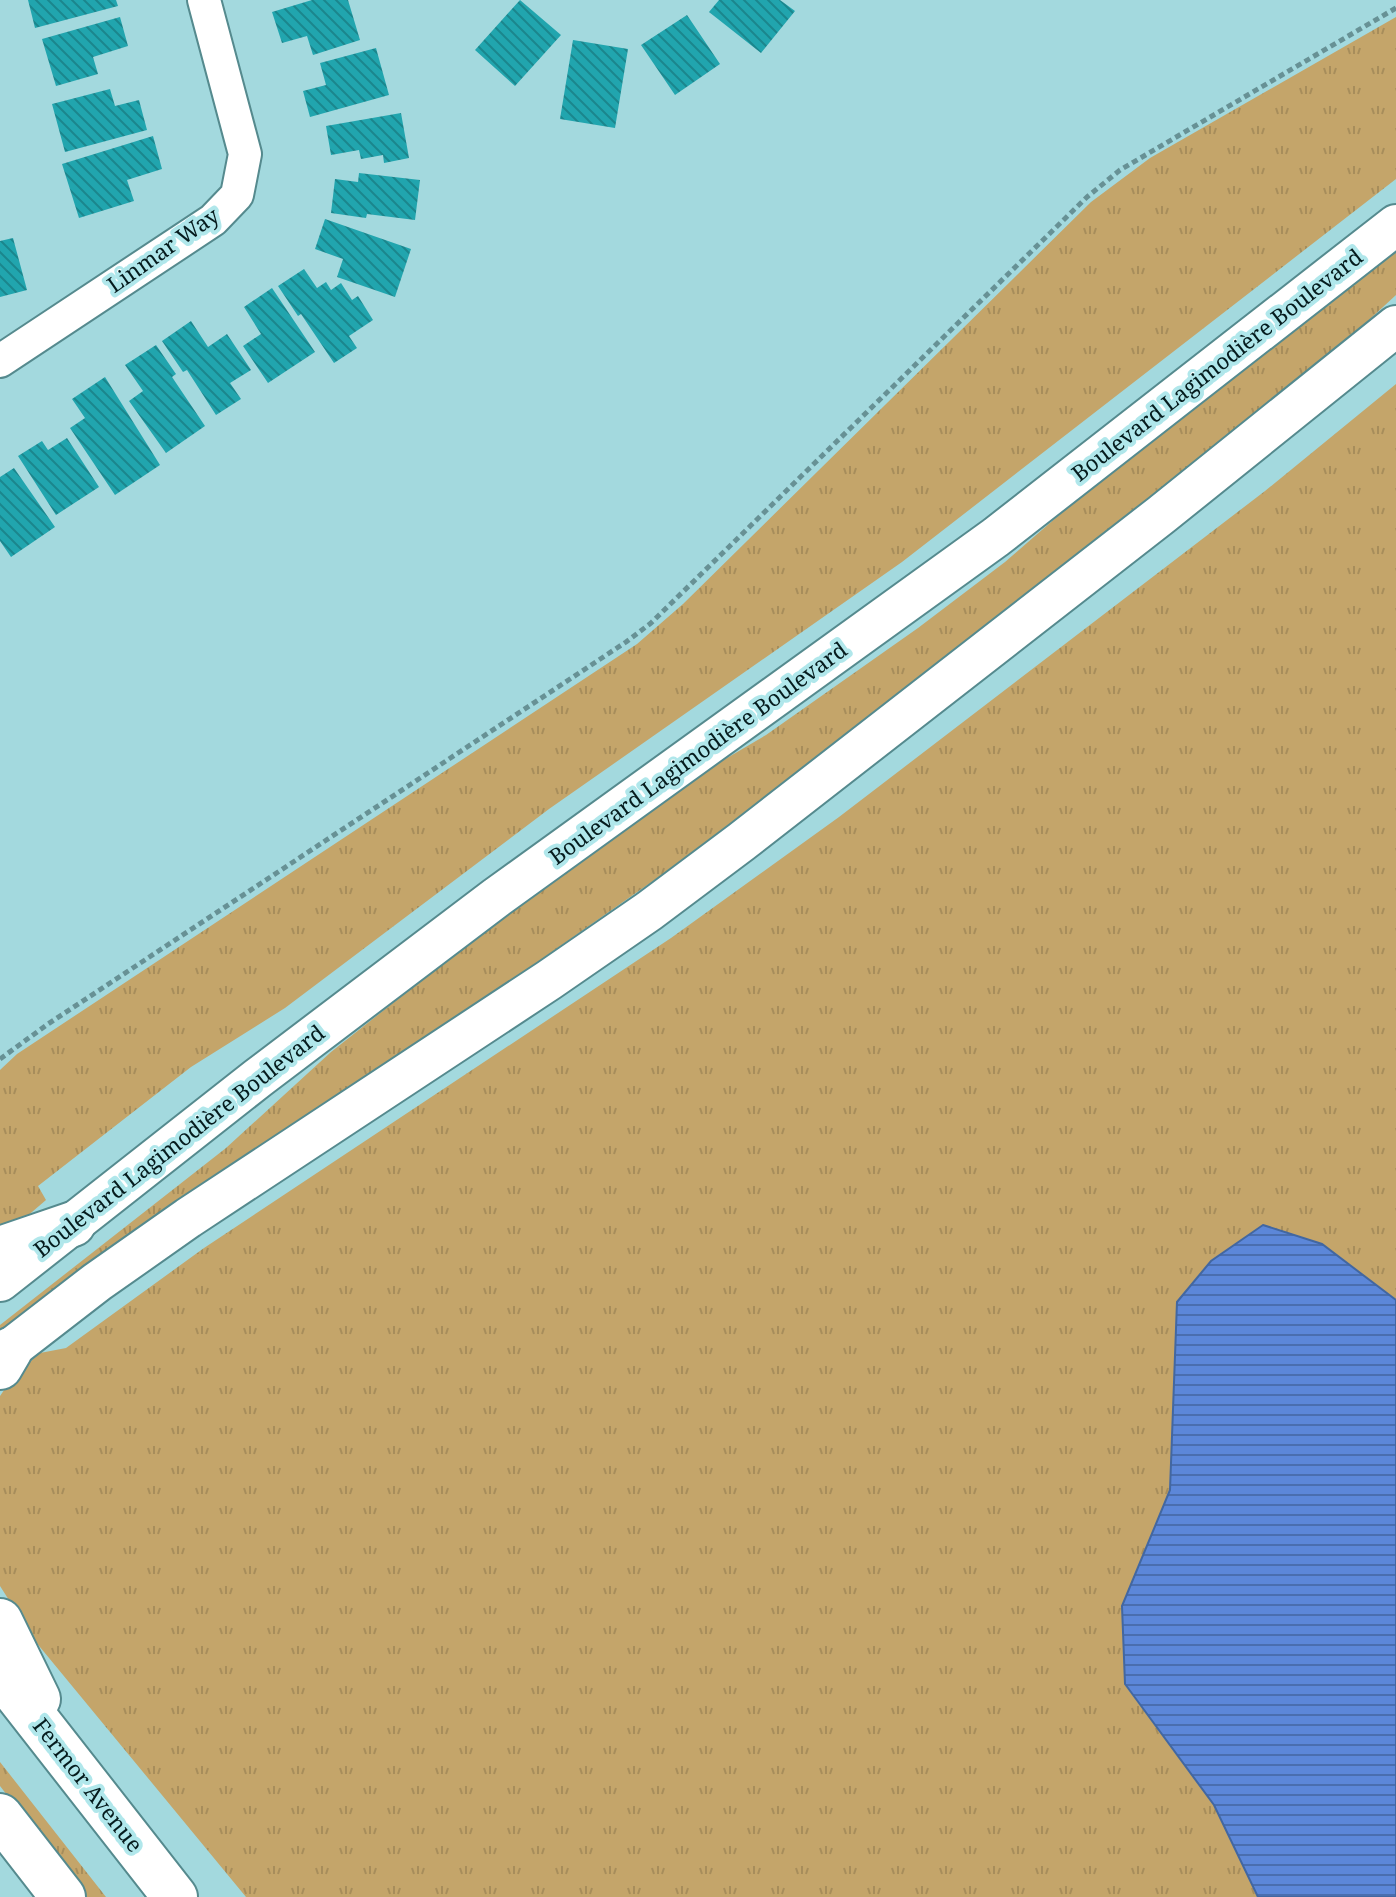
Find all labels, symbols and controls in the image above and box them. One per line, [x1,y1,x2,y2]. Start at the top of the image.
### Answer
street label: Linmar Way [101,199,225,299]
street label: Boulevard Lagimodière Boulevard [1065,241,1368,487]
street label: Boulevard Lagimodière Boulevard [542,633,853,871]
street label: Boulevard Lagimodière Boulevard [27,1017,330,1263]
street label: Fermor Avenue [27,1711,151,1858]

